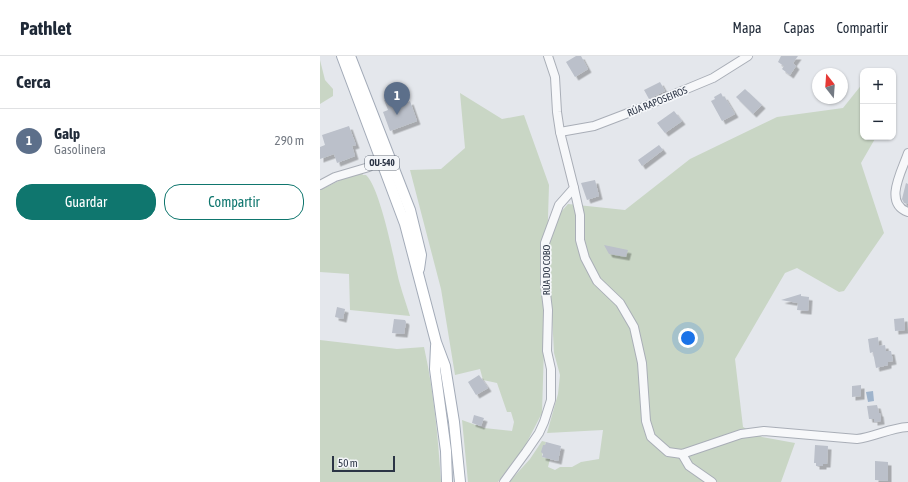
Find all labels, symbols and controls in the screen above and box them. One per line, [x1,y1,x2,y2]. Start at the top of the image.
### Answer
text: Pathlet [20,17,71,39]
text: Mapa [733,20,762,36]
text: Capas [784,20,815,36]
text: Compartir [837,20,888,36]
north arrow [812,68,848,104]
map controls [860,68,896,140]
button: + [860,68,896,104]
text: Cerca [16,72,51,92]
pin: 1 [384,82,410,115]
street label: RÚA RAPOSEIROS [626,84,689,119]
button: − [860,104,896,140]
text: Galp [54,125,80,142]
text: 1 [26,133,32,148]
text: 290 m [275,133,304,148]
text: Gasolinera [54,142,106,157]
road number: OU-540 [365,156,399,170]
button: Guardar [16,184,156,220]
button: Compartir [164,184,304,220]
street label: RÚA DO COBO [541,244,552,295]
your location [678,328,698,348]
scale bar [332,454,395,473]
text: 50 m [338,457,358,469]

